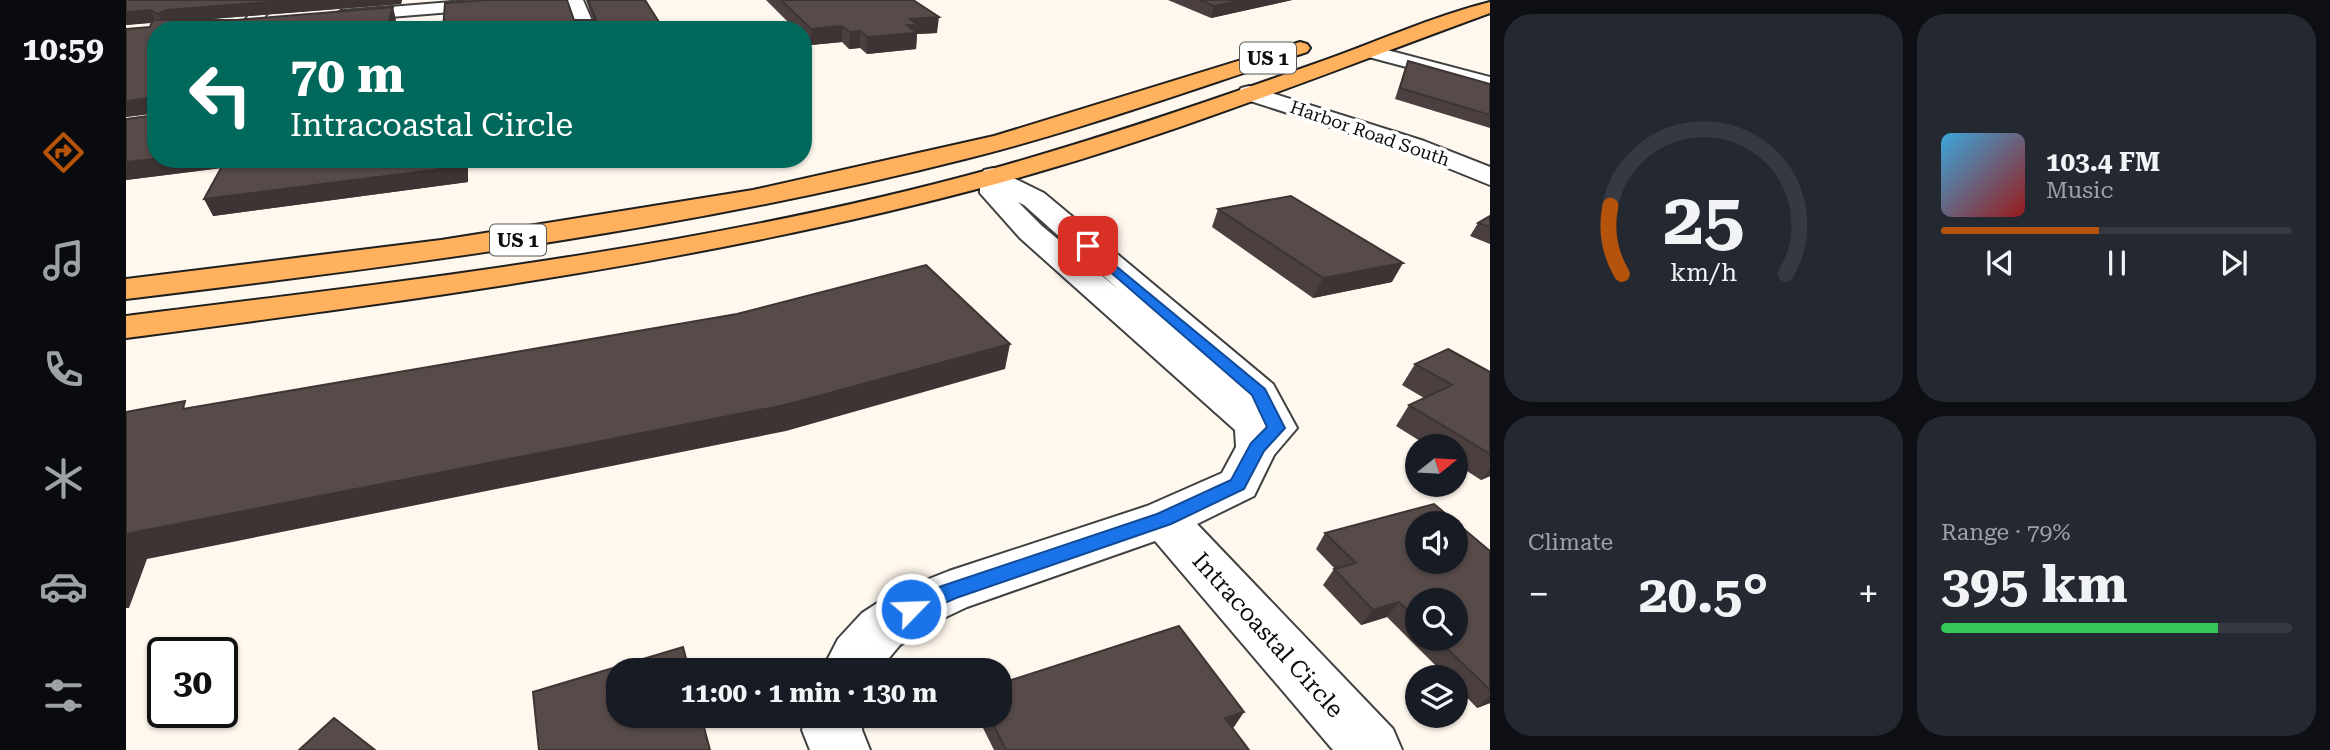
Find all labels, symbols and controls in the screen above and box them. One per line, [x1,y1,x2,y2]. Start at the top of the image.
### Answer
text: 10:59 [22,30,104,68]
road number: US 1 [1240,43,1296,74]
text: 70 m [290,47,405,104]
icon: left [175,49,266,140]
street label: Harbor Road South [1287,96,1453,170]
text: Intracoastal Circle [290,106,573,144]
icon: directions [39,128,88,177]
text: 103.4 FM [2046,147,2160,177]
text: 25 [1663,177,1744,262]
text: Music [2046,177,2113,204]
pin [1058,216,1118,276]
road number: US 1 [490,224,546,256]
icon: arrive [1069,227,1107,265]
icon: music [39,236,88,285]
icon: previous [1981,244,2019,282]
icon: pause [2098,244,2136,282]
icon: next [2215,244,2253,282]
text: km/h [1670,258,1737,287]
icon: phone [39,345,88,394]
north arrow [1405,434,1468,497]
map controls [1405,434,1468,728]
icon: climate [39,454,88,503]
button: sound [1405,511,1468,574]
text: Range · 79% [1941,519,2070,546]
text: Climate [1528,529,1613,556]
street label: Intracoastal Circle [1187,547,1349,723]
text: 395 km [1941,554,2128,615]
icon: car [39,562,88,611]
text: 20.5° [1639,564,1768,625]
position arrow [874,572,948,646]
text: − [1528,572,1549,616]
text: + [1858,572,1879,616]
button: search [1405,588,1468,651]
speed limit sign: 30 [147,637,238,728]
button: layers [1405,665,1468,728]
icon: filters [39,671,88,720]
text: 11:00 · 1 min · 130 m [681,678,937,708]

